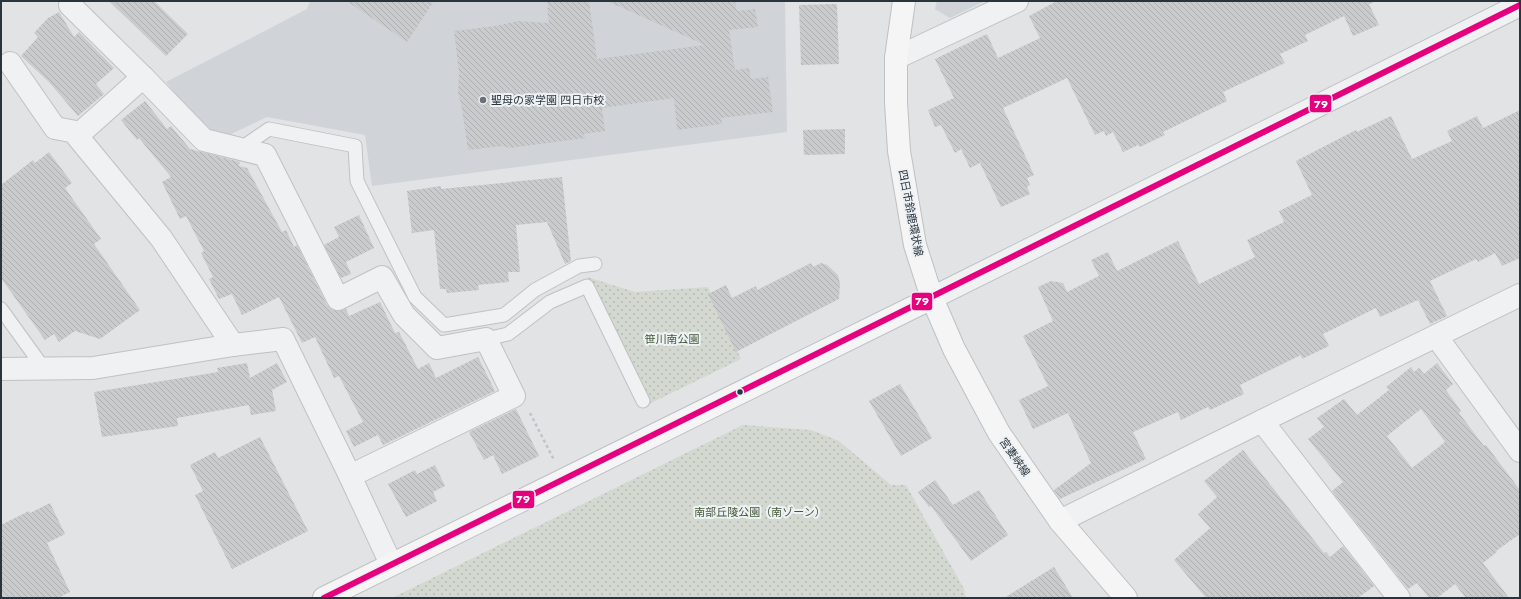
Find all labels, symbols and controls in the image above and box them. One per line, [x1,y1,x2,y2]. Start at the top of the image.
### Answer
place label: 聖母の家学園 四日市校 [491,92,604,108]
line badge: 79 [1309,94,1332,113]
marker: 聖母の家学園 四日市校 [478,95,488,105]
text: 79 [1314,96,1328,112]
street label: 四日市鈴鹿環状線 [895,168,927,258]
line badge: 79 [911,292,933,311]
text: 79 [915,293,929,309]
park label: 笹川南公園 [645,331,700,347]
unlabelled marker [735,387,745,397]
street label: 宮妻峡線 [996,434,1034,480]
line badge: 79 [512,490,535,509]
text: 79 [516,491,530,507]
park label: 南部丘陵公園（南ゾーン） [694,504,826,520]

